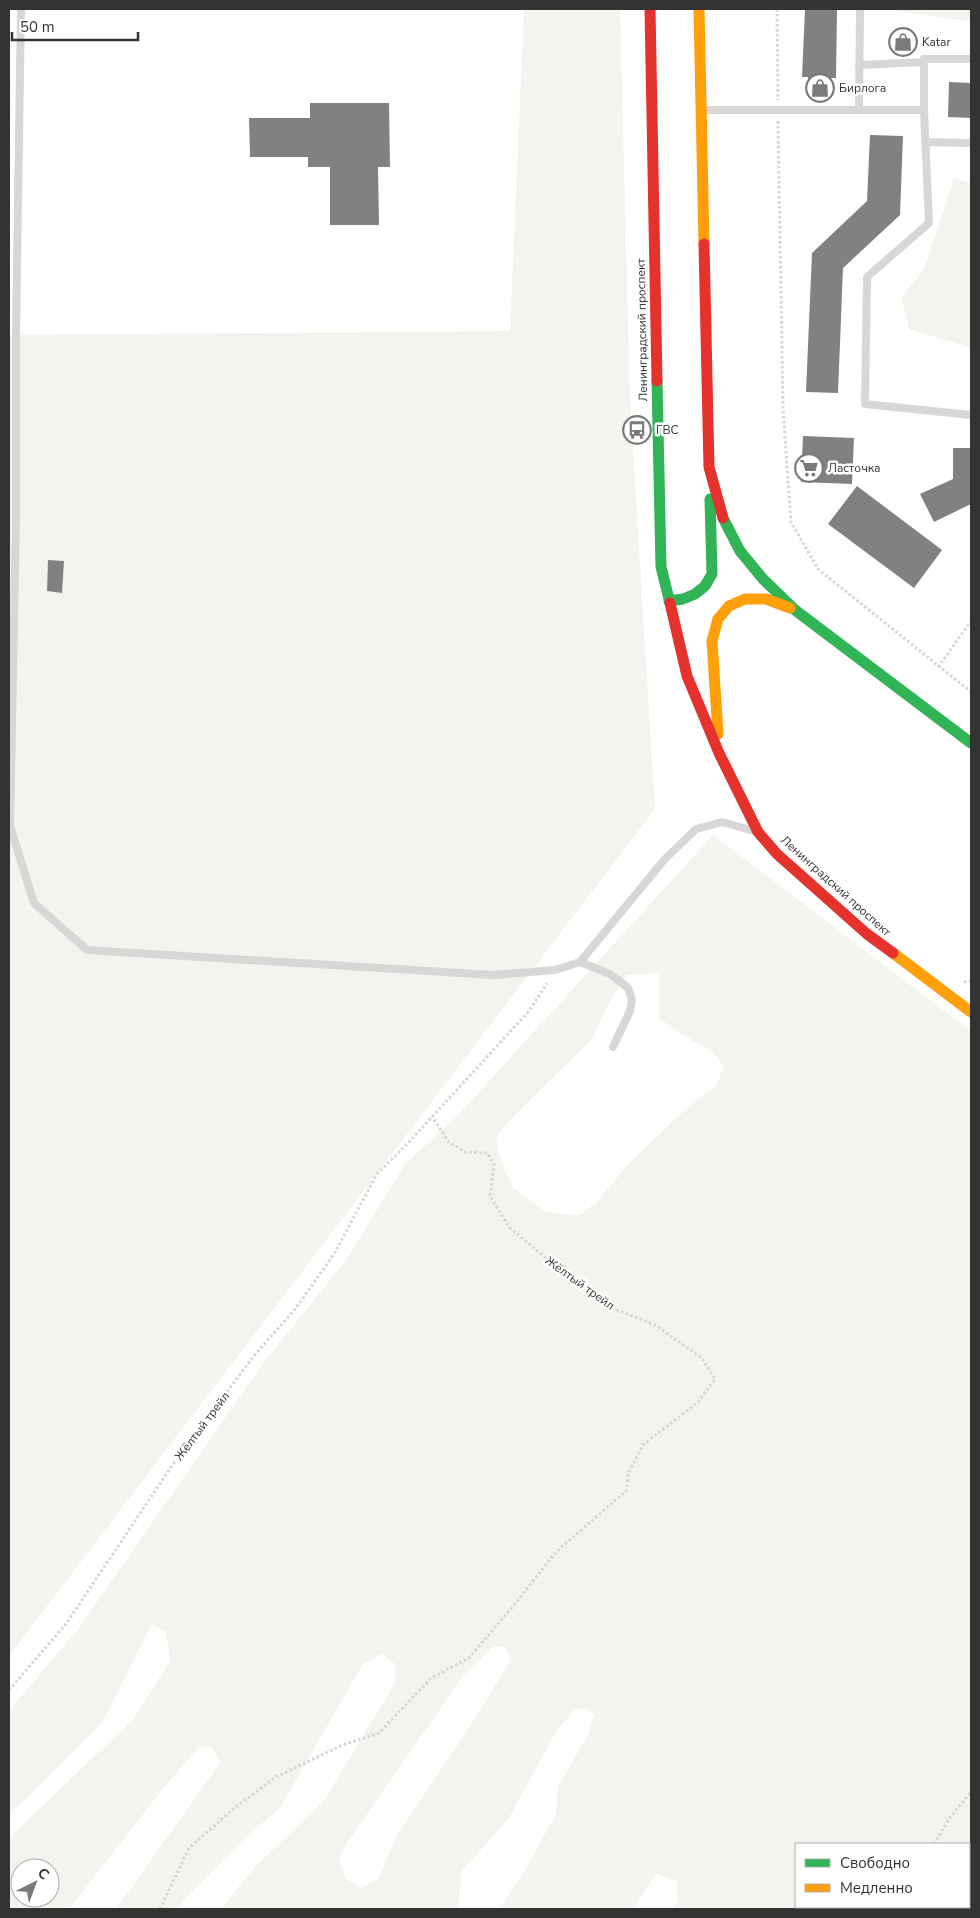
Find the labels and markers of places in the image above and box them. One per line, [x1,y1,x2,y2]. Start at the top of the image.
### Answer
shop icon: Katar [888,27,918,57]
place label: Katar [922,34,951,50]
shop icon: Бирлога [805,73,835,103]
place label: Бирлога [839,80,886,96]
bus stop icon: ГВС [622,415,652,445]
place label: ГВС [656,422,679,438]
supermarket icon: Ласточка [794,453,824,483]
place label: Ласточка [828,460,881,476]

